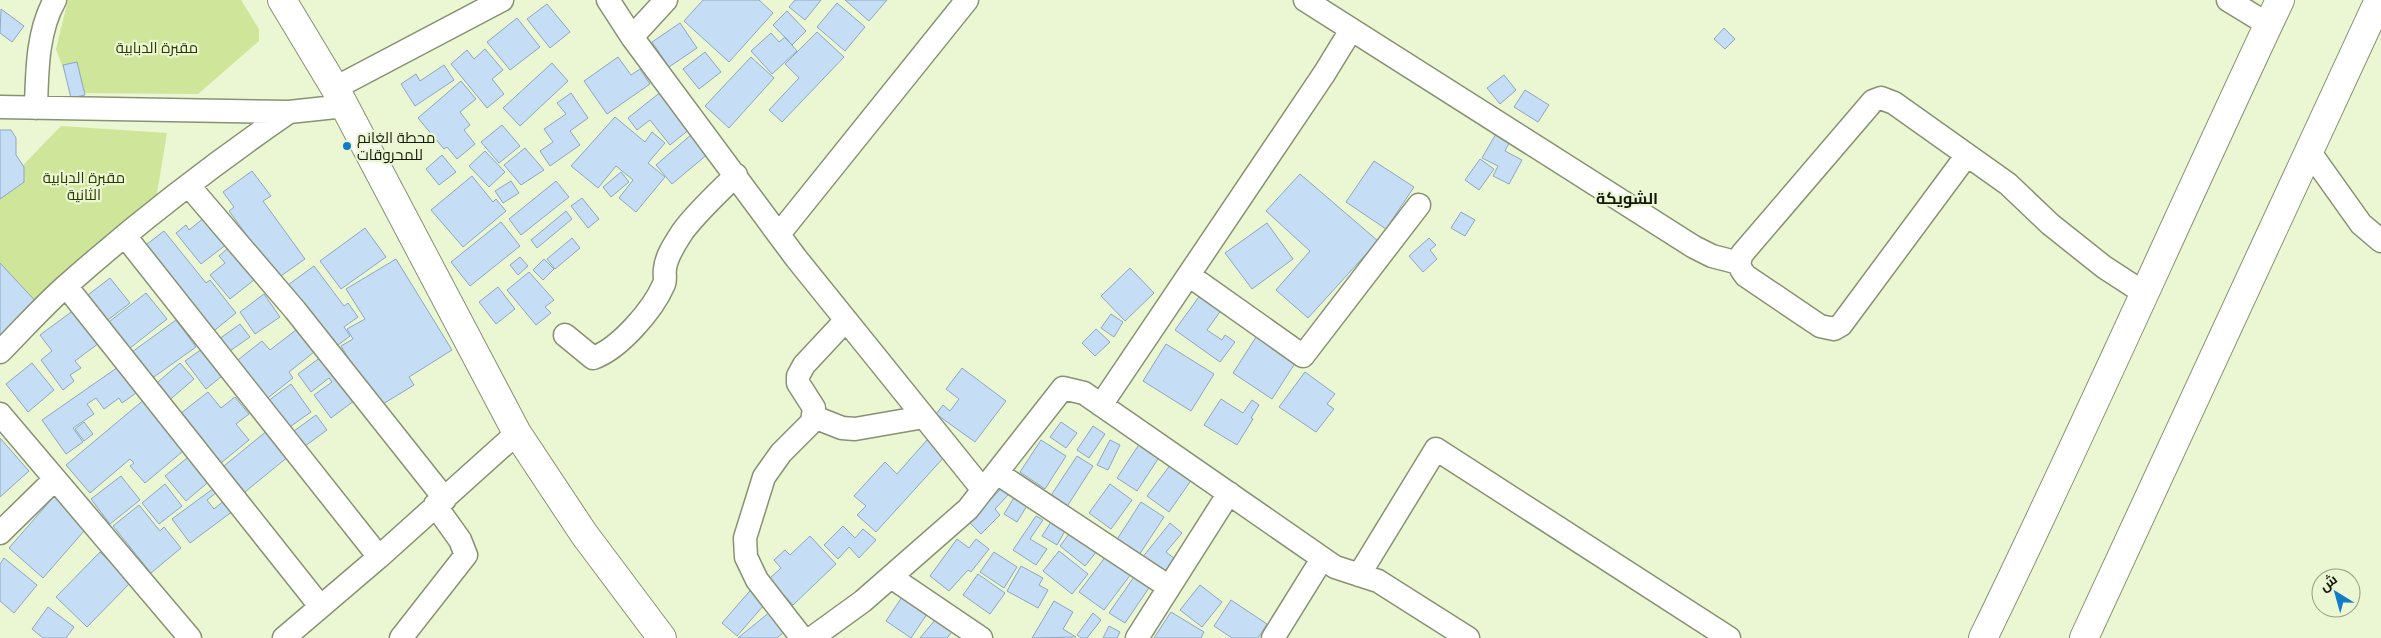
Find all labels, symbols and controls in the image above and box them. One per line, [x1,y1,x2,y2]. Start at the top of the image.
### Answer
park label: مقبرة الدبابية [116,38,198,57]
place label: محطة الغانم للمحروقات [357,128,435,164]
marker: محطة الغانم للمحروقات [341,140,353,152]
park label: مقبرة الدبابية الثانية [43,168,125,203]
district label: الشويكة [1596,188,1658,208]
north arrow [2311,568,2361,618]
text: ش [2316,570,2341,595]

